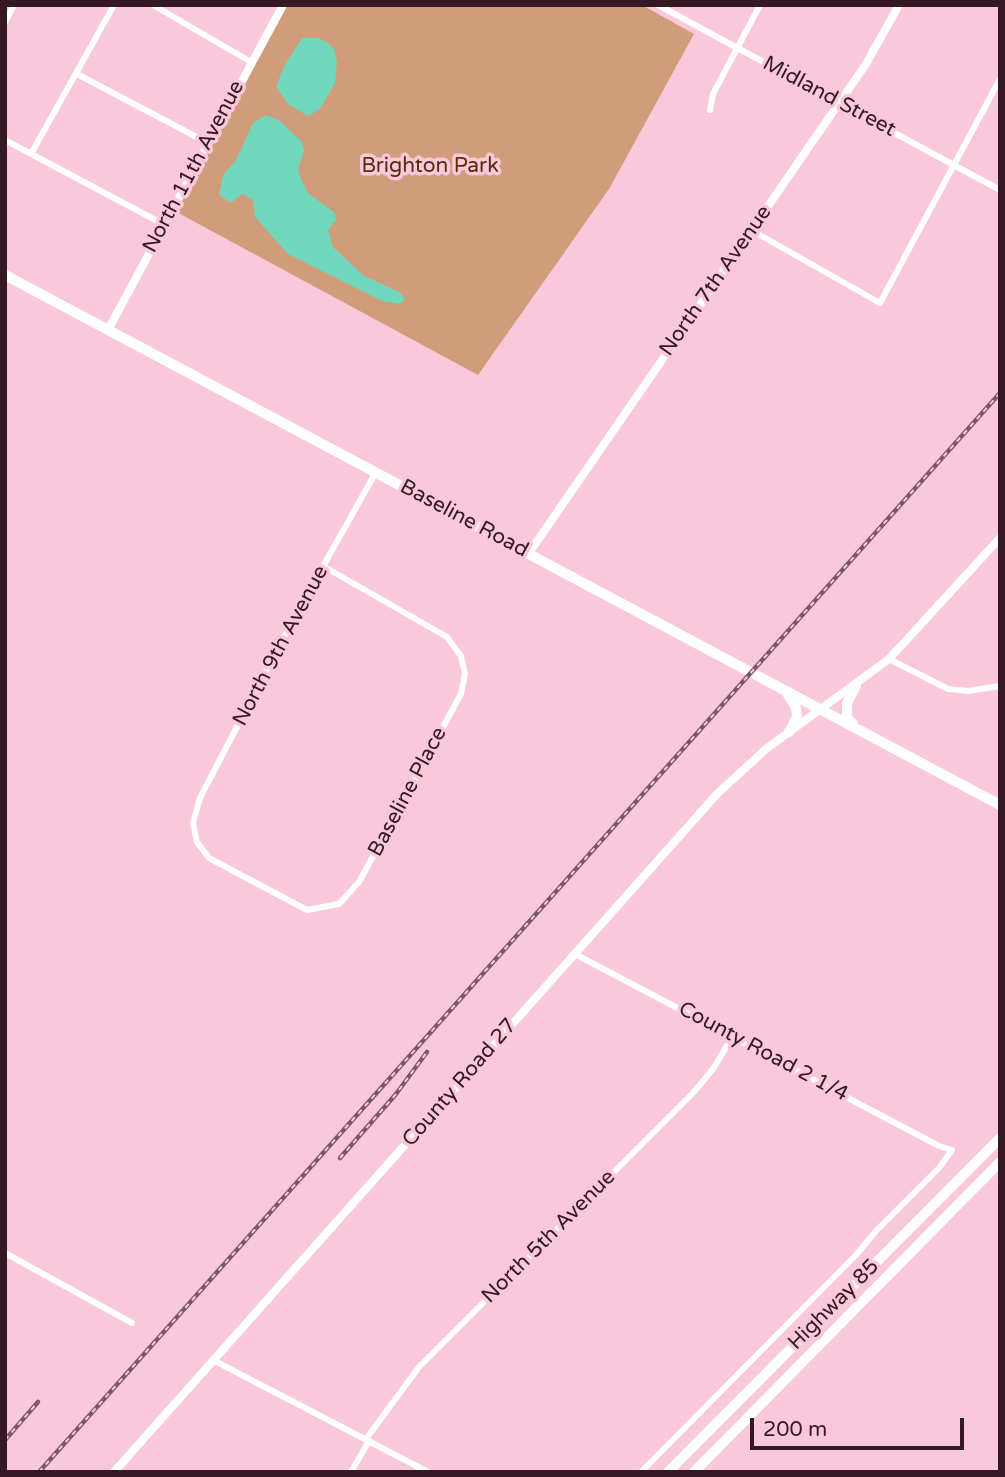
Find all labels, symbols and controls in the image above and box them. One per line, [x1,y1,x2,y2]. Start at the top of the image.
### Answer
street label: Midland Street [758,51,900,143]
street label: North 11th Avenue [138,77,250,257]
park label: Brighton Park [361,153,499,179]
street label: North 7th Avenue [655,201,777,361]
street label: Baseline Road [396,475,532,563]
street label: North 9th Avenue [228,561,334,731]
street label: Baseline Place [363,723,453,861]
street label: County Road 2 1/4 [674,997,852,1107]
street label: County Road 27 [397,1014,523,1152]
street label: North 5th Avenue [477,1165,621,1309]
street label: Highway 85 [783,1254,885,1356]
scale bar [753,1404,967,1448]
text: 200 m [763,1417,827,1442]

